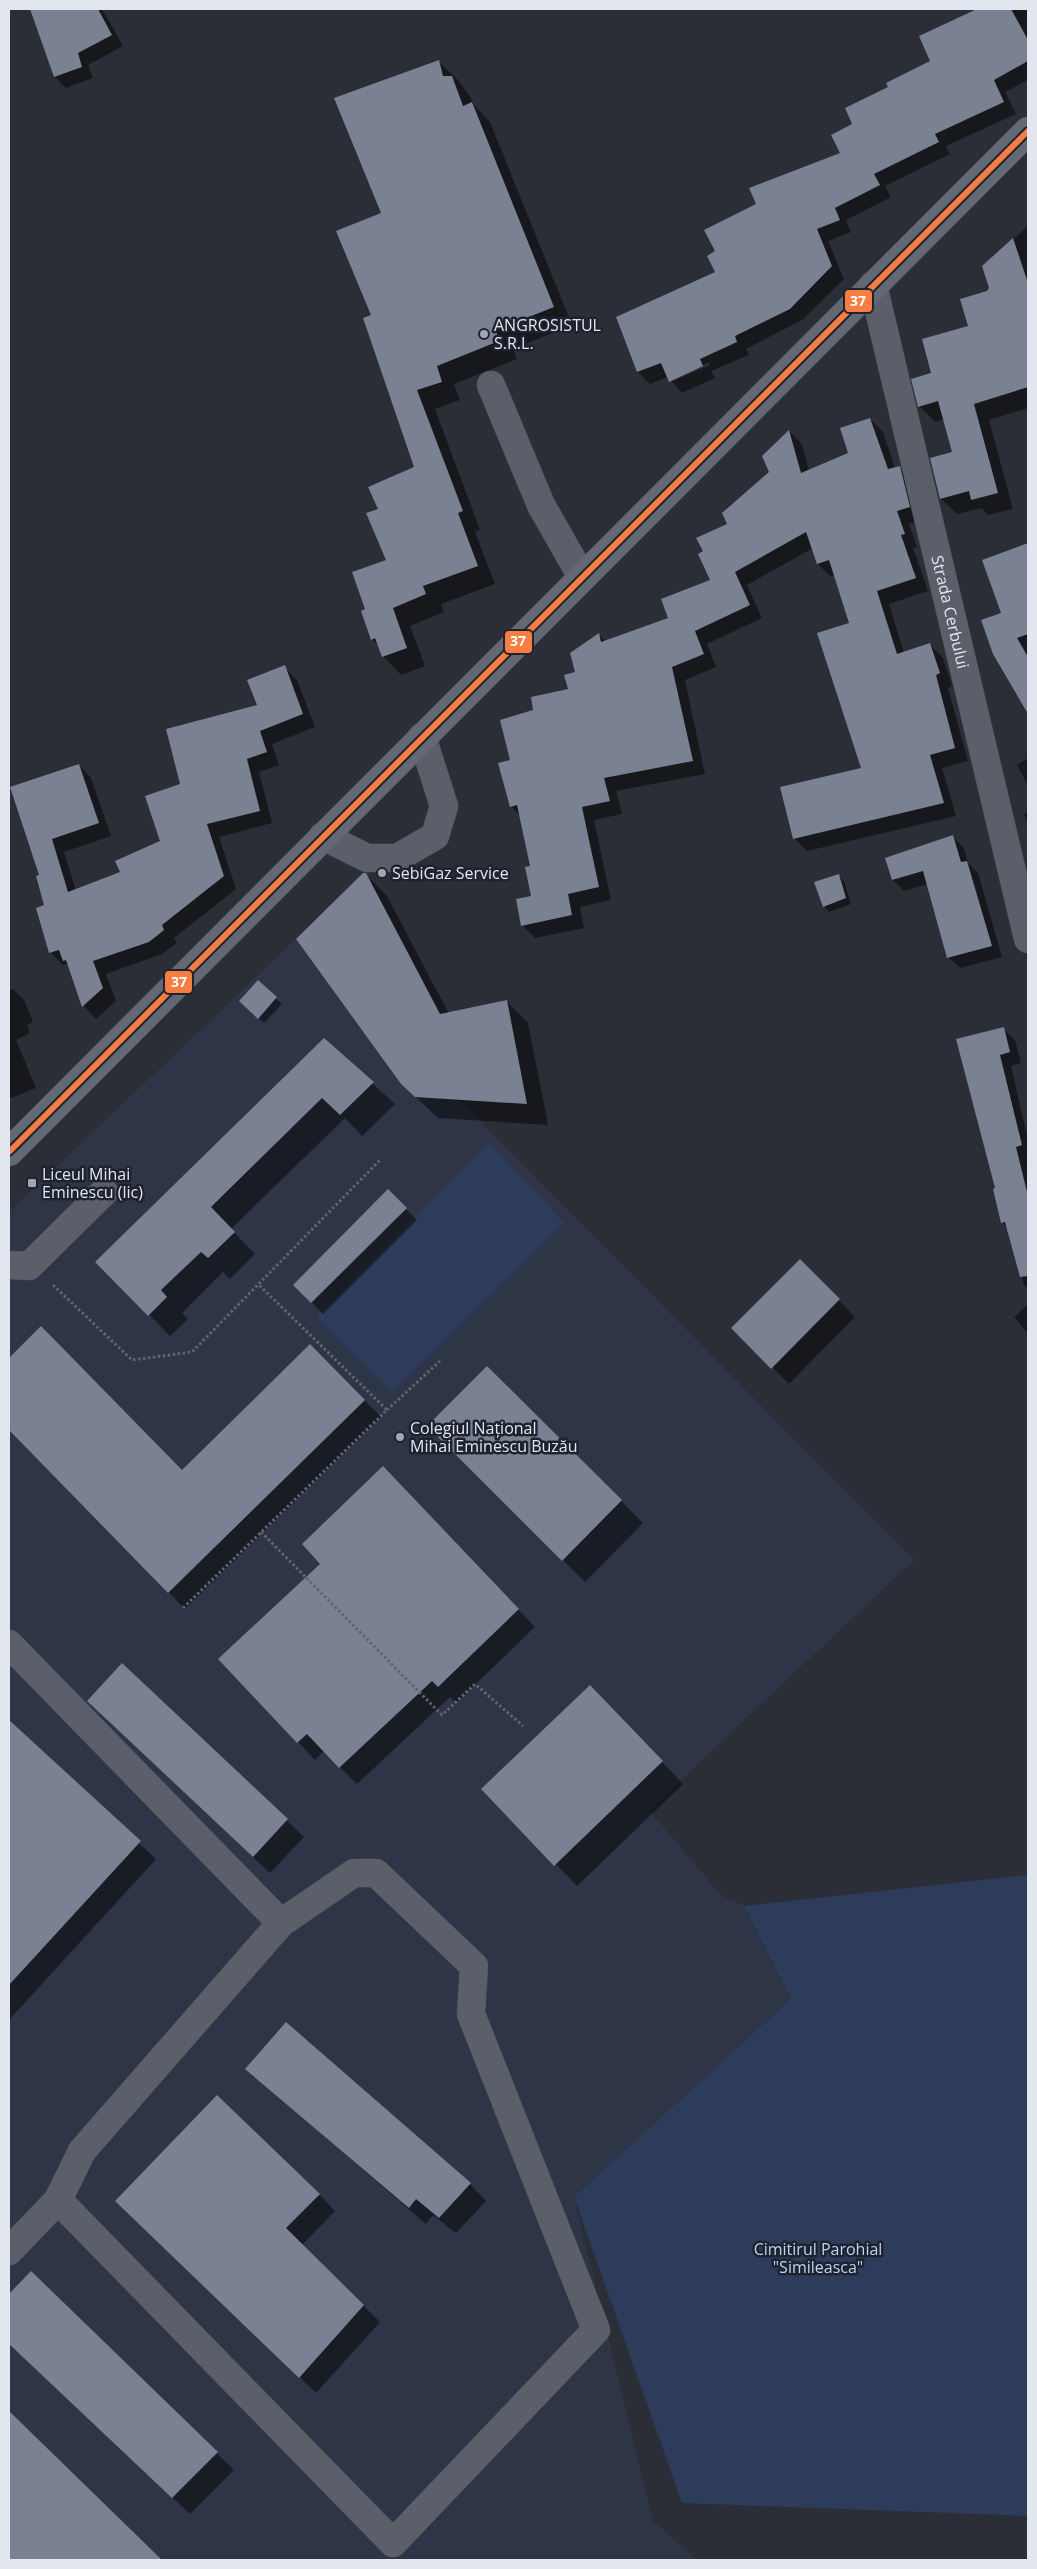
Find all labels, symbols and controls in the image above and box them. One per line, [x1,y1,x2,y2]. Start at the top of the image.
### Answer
line badge: 37 [844,289,873,313]
text: 37 [850,291,866,310]
place label: ANGROSISTUL S.R.L. [494,314,601,354]
marker: ANGROSISTUL S.R.L. [478,328,490,340]
street label: Strada Cerbului [926,553,975,671]
line badge: 37 [504,630,533,654]
text: 37 [510,631,526,650]
place label: SebiGaz Service [392,862,509,884]
marker: SebiGaz Service [376,867,388,879]
line badge: 37 [164,970,193,994]
text: 37 [171,972,187,991]
place label: Liceul Mihai Eminescu (lic) [42,1163,143,1203]
marker: Liceul Mihai Eminescu (lic) [26,1177,38,1189]
place label: Colegiul Național Mihai Eminescu Buzău [410,1417,577,1457]
marker: Colegiul Național Mihai Eminescu Buzău [394,1431,406,1443]
park label: Cimitirul Parohial "Simileasca" [754,2238,882,2278]

